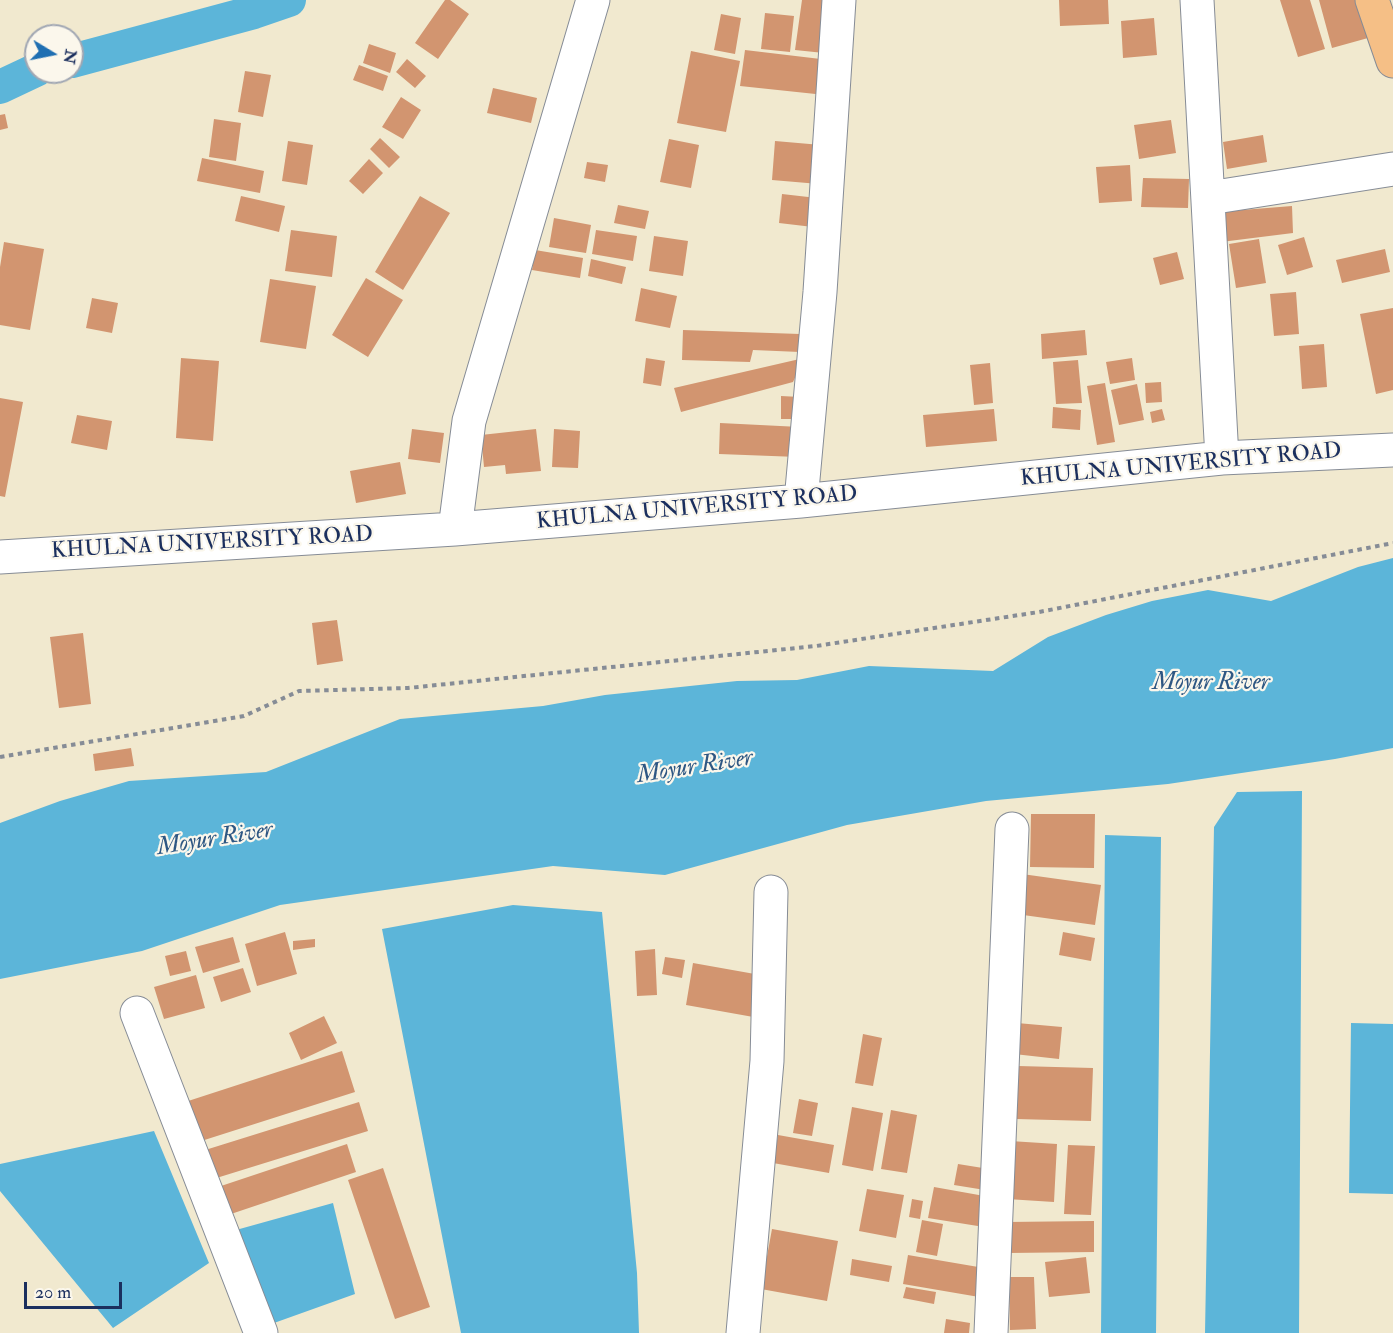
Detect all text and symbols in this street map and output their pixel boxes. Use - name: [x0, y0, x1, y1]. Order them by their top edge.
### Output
- north arrow: [24, 24, 84, 84]
- text: N: [59, 48, 81, 66]
- street label: KHULNA UNIVERSITY ROAD: [1019, 439, 1343, 493]
- street label: KHULNA UNIVERSITY ROAD: [535, 482, 859, 536]
- street label: KHULNA UNIVERSITY ROAD: [50, 522, 374, 566]
- water label: Moyur River: [1152, 670, 1270, 698]
- water label: Moyur River: [635, 745, 755, 791]
- water label: Moyur River: [155, 817, 275, 863]
- scale bar: [27, 1270, 124, 1308]
- text: 20 m: [35, 1281, 71, 1304]

